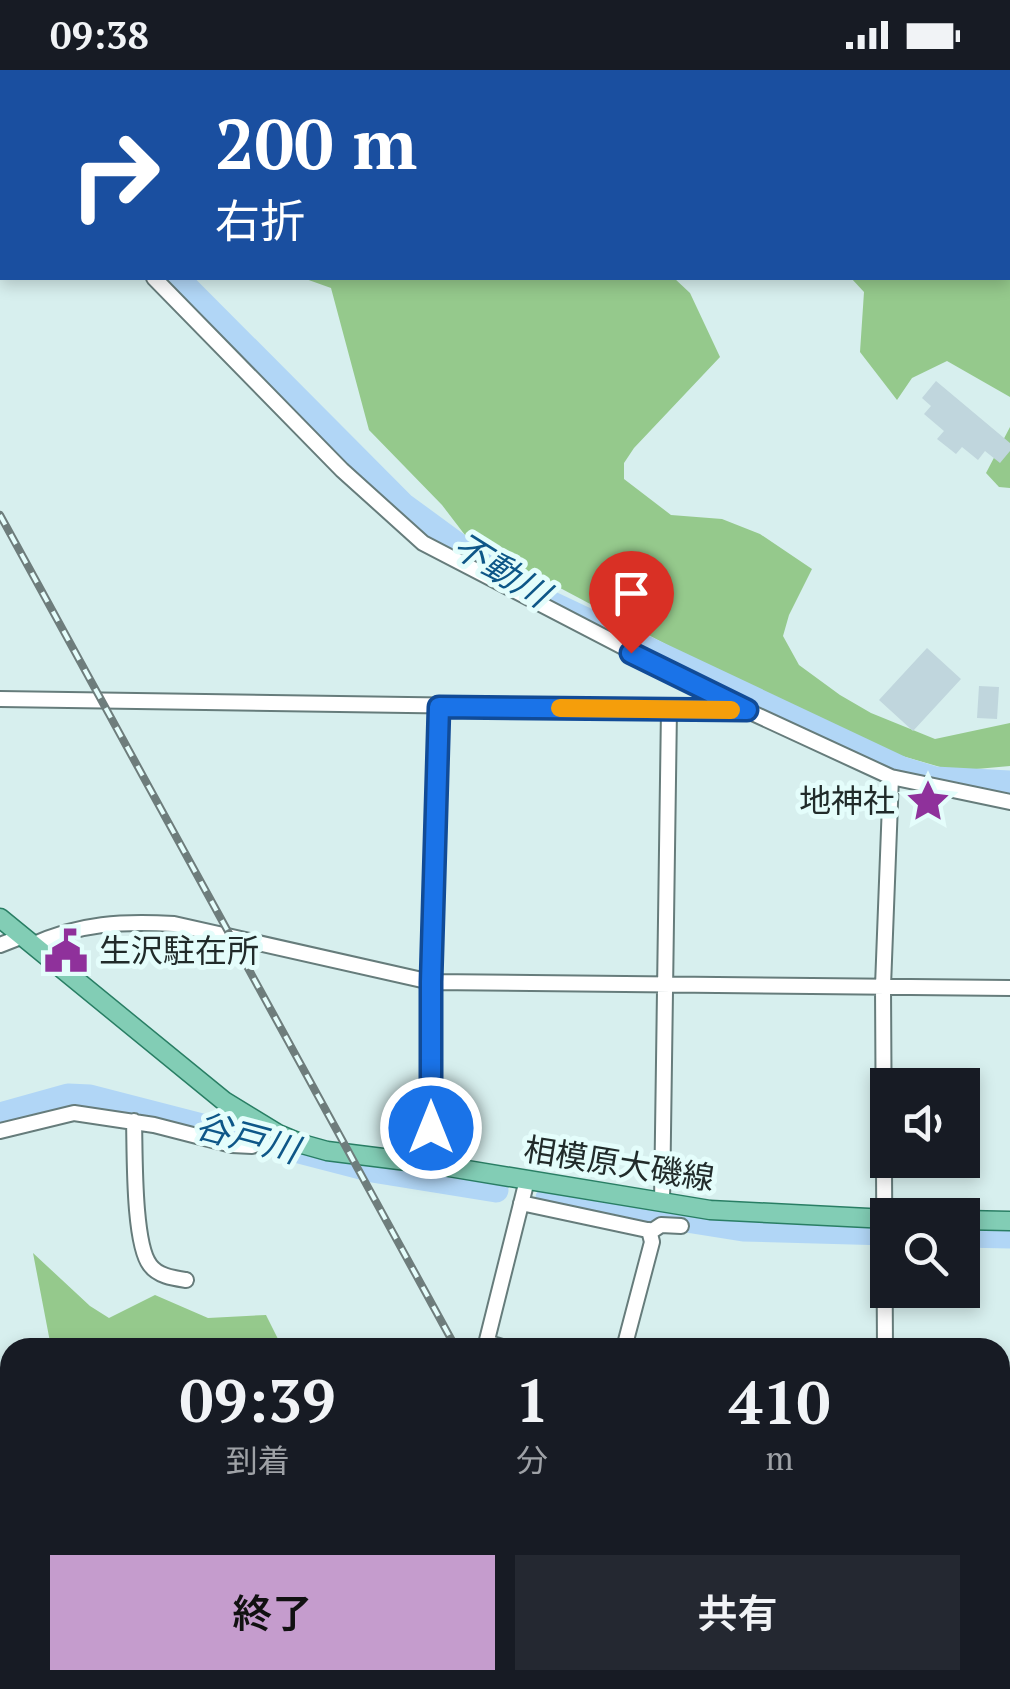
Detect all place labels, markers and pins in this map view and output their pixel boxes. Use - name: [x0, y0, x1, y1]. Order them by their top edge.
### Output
- pin: [589, 551, 674, 654]
- place icon: 地神社: [904, 777, 952, 825]
- place label: 地神社: [799, 779, 895, 821]
- public building icon: 生沢駐在所: [42, 927, 90, 975]
- place label: 生沢駐在所: [99, 929, 259, 971]

